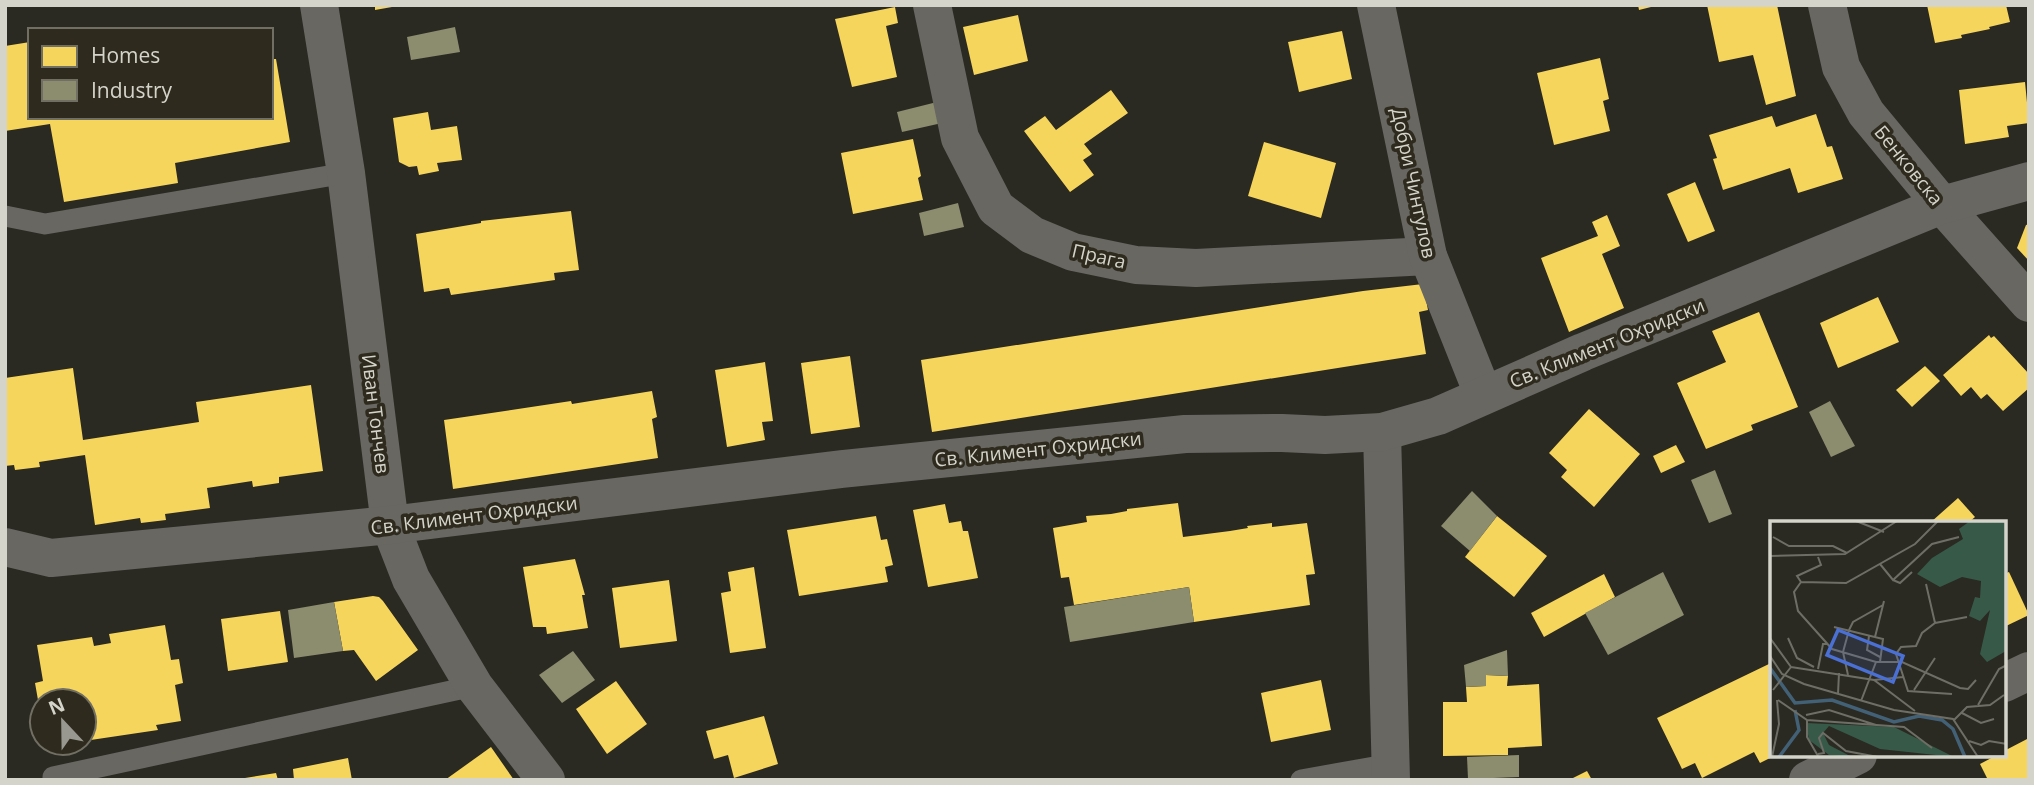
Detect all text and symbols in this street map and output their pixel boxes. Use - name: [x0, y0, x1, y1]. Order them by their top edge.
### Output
- legend: [28, 28, 273, 119]
- text: Homes: [91, 41, 160, 69]
- text: Industry: [91, 76, 173, 104]
- street label: Добри Чинтулов: [1385, 105, 1443, 261]
- street label: Бенковска: [1869, 120, 1949, 210]
- street label: Прага: [1069, 237, 1129, 275]
- street label: Св. Климент Охридски: [1506, 292, 1708, 394]
- street label: Иван Тончев: [356, 353, 396, 475]
- street label: Св. Климент Охридски: [933, 425, 1143, 473]
- street label: Св. Климент Охридски: [369, 489, 579, 541]
- inset map: [1770, 521, 2006, 757]
- north arrow: [28, 687, 98, 757]
- text: N: [45, 691, 69, 721]

